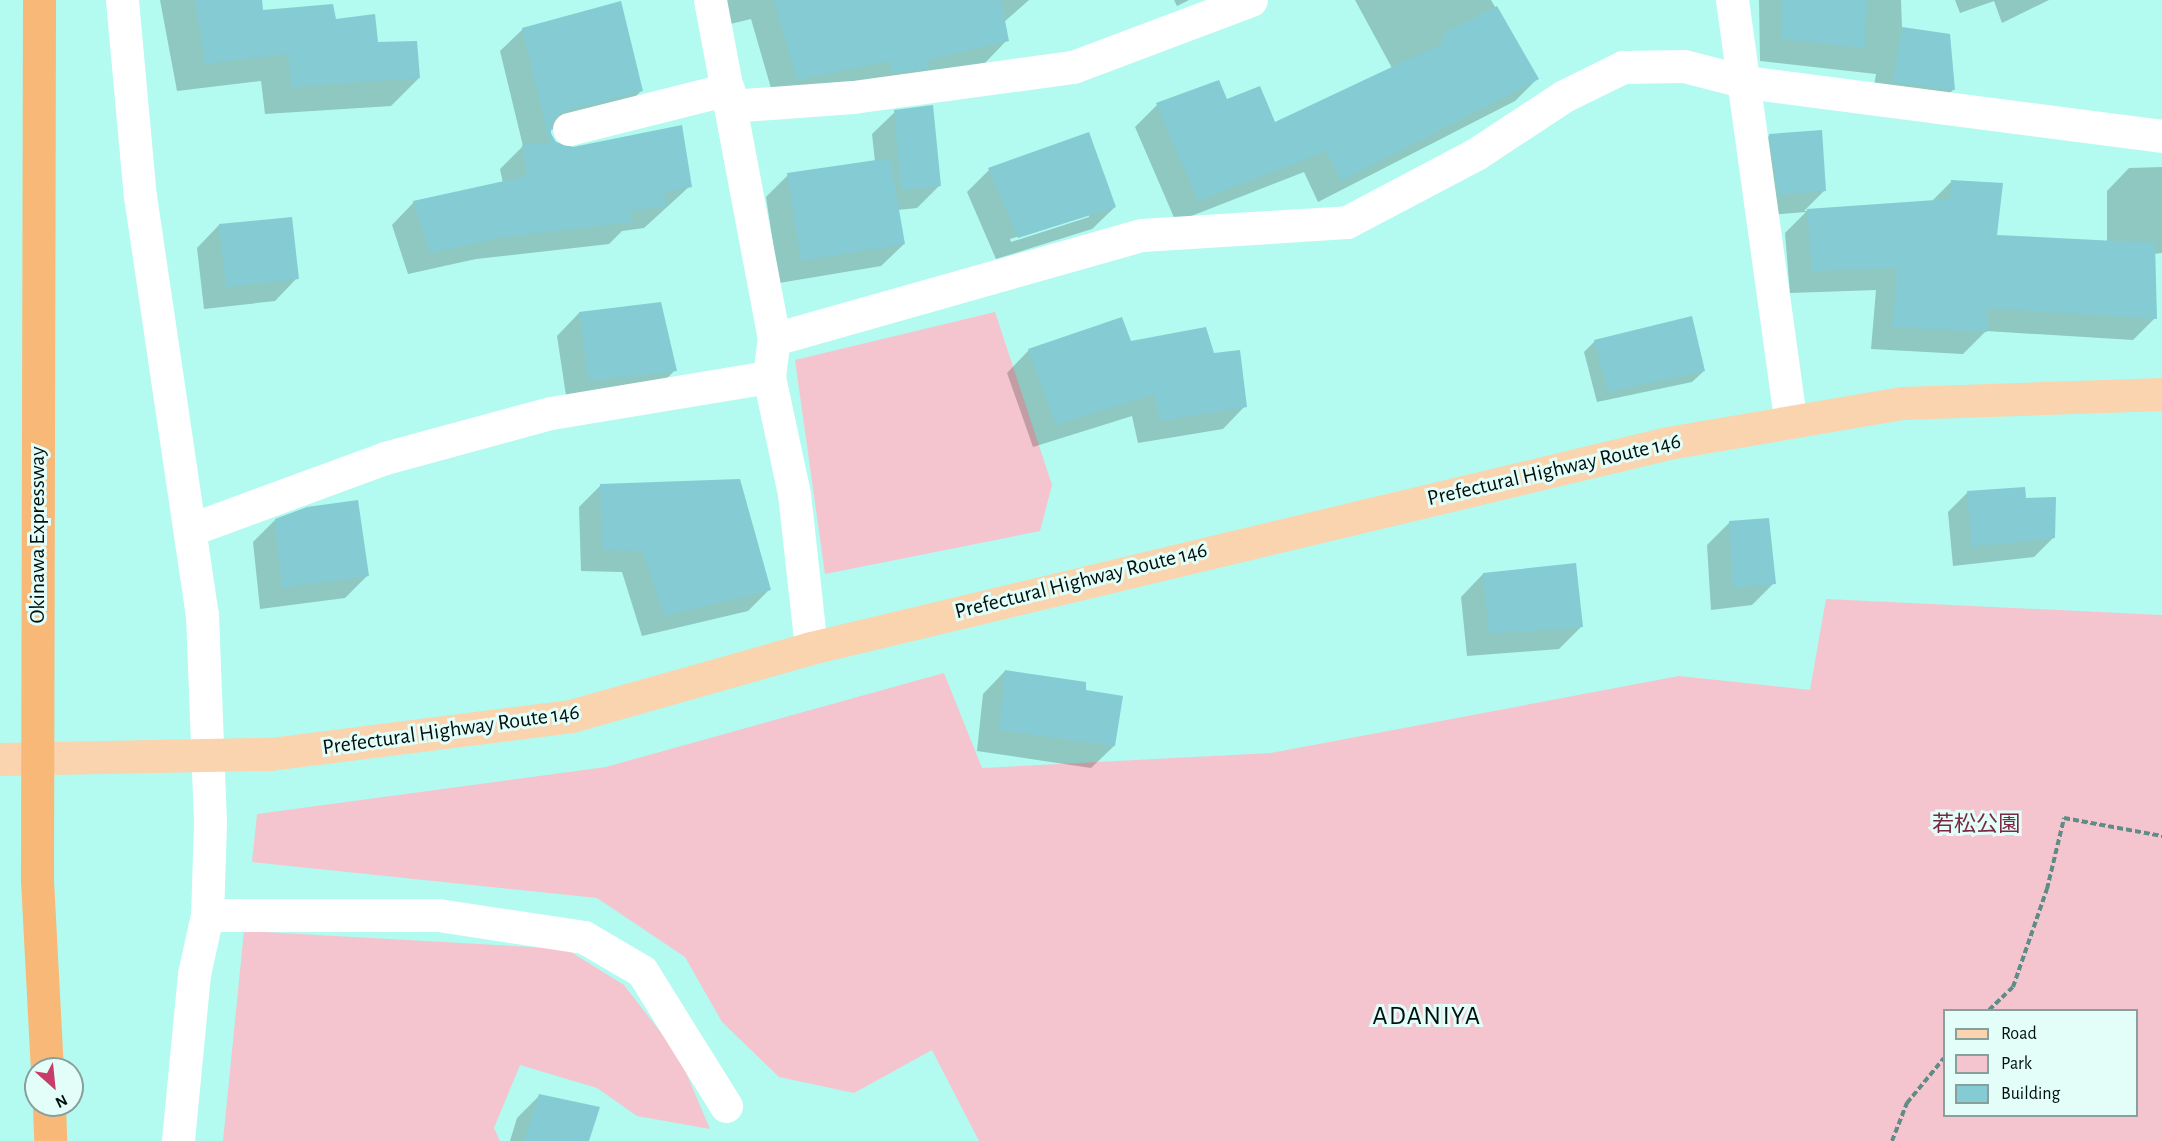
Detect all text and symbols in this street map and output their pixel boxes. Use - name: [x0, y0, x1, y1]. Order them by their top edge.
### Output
- street label: Prefectural Highway Route 146: [1425, 428, 1683, 512]
- street label: Okinawa Expressway: [25, 446, 51, 624]
- street label: Prefectural Highway Route 146: [952, 537, 1210, 625]
- street label: Prefectural Highway Route 146: [321, 699, 581, 761]
- park label: 若松公園: [1932, 812, 2020, 838]
- district label: ADANIYA: [1372, 1001, 1482, 1033]
- legend: [1943, 1009, 2138, 1117]
- text: Road: [2001, 1025, 2037, 1043]
- text: Park: [2001, 1055, 2032, 1073]
- north arrow: [24, 1057, 84, 1117]
- text: Building: [2001, 1085, 2060, 1103]
- text: N: [53, 1092, 70, 1111]

